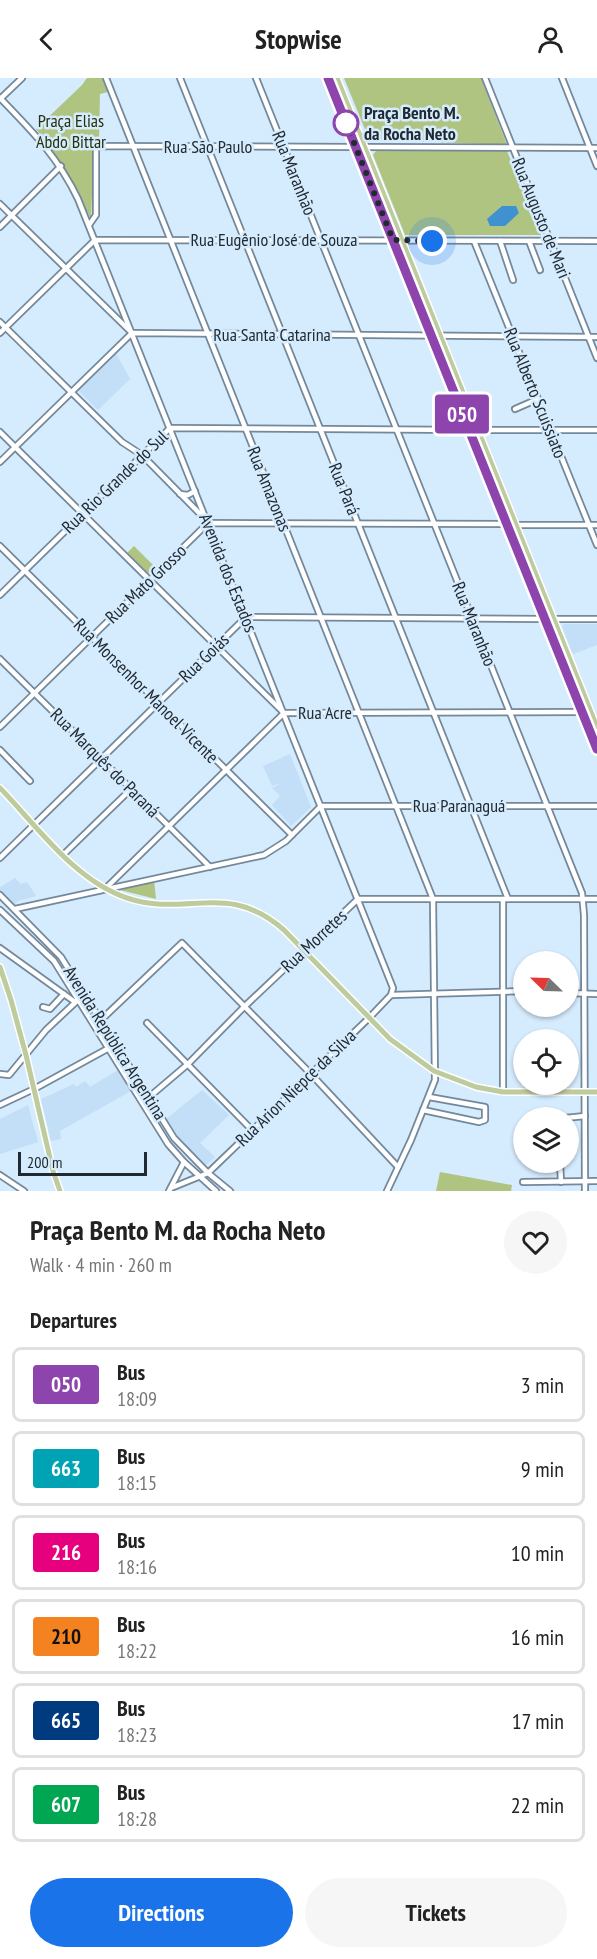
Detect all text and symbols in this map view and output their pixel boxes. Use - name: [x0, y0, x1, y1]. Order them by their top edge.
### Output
- text: Stopwise: [255, 22, 342, 56]
- icon: back: [30, 23, 63, 56]
- icon: person: [534, 23, 567, 56]
- place label: Praça Bento M. da Rocha Neto: [364, 101, 460, 145]
- park label: Praça Elias Abdo Bittar: [36, 109, 106, 153]
- marker: Praça Bento M. da Rocha Neto: [333, 110, 359, 136]
- street label: Rua Maranhão: [267, 127, 322, 219]
- street label: Rua São Paulo: [164, 135, 253, 158]
- street label: Rua Augusto de Mari: [507, 154, 576, 281]
- your location: [417, 226, 447, 256]
- street label: Rua Eugênio José de Souza: [190, 228, 358, 251]
- street label: Rua Santa Catarina: [213, 323, 331, 346]
- street label: Rua Alberto Scuissiato: [499, 324, 572, 461]
- line badge: 050: [428, 394, 496, 434]
- text: 050: [447, 401, 477, 428]
- street label: Rua Rio Grande do Sul: [57, 425, 173, 538]
- street label: Rua Amazonas: [242, 443, 297, 535]
- street label: Rua Pará: [324, 459, 365, 518]
- street label: Avenida dos Estados: [194, 510, 263, 636]
- street label: Rua Mato Grosso: [100, 539, 191, 628]
- street label: Rua Maranhão: [447, 578, 502, 670]
- street label: Rua Monsenhor Manoel Vicente: [69, 613, 224, 768]
- street label: Rua Goiás: [174, 628, 234, 687]
- street label: Rua Acre: [298, 701, 352, 724]
- street label: Rua Marquês do Paraná: [46, 703, 165, 822]
- street label: Rua Paranaguá: [413, 794, 505, 817]
- street label: Rua Morretes: [276, 904, 352, 977]
- north arrow: [513, 951, 579, 1017]
- map controls: [513, 951, 579, 1173]
- street label: Avenida República Argentina: [59, 961, 172, 1124]
- street label: Rua Arion Niepce da Silva: [231, 1024, 361, 1151]
- button: locate: [513, 1029, 579, 1095]
- button: layers: [513, 1107, 579, 1173]
- scale bar: [18, 1149, 147, 1176]
- text: 200 m: [27, 1152, 62, 1172]
- text: Praça Bento M. da Rocha Neto: [30, 1211, 325, 1248]
- button: heart: [504, 1211, 567, 1274]
- text: Walk · 4 min · 260 m: [30, 1252, 172, 1278]
- text: Departures: [30, 1306, 117, 1334]
- text: Bus: [117, 1358, 145, 1386]
- text: 050: [51, 1371, 81, 1398]
- text: 3 min: [521, 1371, 564, 1399]
- text: 18:09: [117, 1386, 157, 1412]
- text: Bus: [117, 1442, 145, 1470]
- text: 663: [51, 1455, 81, 1482]
- text: 9 min: [521, 1455, 564, 1483]
- text: 18:15: [117, 1470, 157, 1496]
- text: Bus: [117, 1526, 145, 1554]
- text: 216: [51, 1539, 81, 1566]
- text: 10 min: [511, 1539, 564, 1567]
- text: 18:16: [117, 1554, 157, 1580]
- text: Bus: [117, 1610, 145, 1638]
- text: 210: [51, 1623, 81, 1650]
- text: 16 min: [511, 1623, 564, 1651]
- text: 18:22: [117, 1638, 157, 1664]
- text: Bus: [117, 1694, 145, 1722]
- text: 665: [51, 1707, 81, 1734]
- text: 17 min: [512, 1707, 564, 1735]
- text: 18:23: [117, 1722, 157, 1748]
- text: Bus: [117, 1778, 145, 1806]
- text: 607: [51, 1791, 81, 1818]
- text: 22 min: [511, 1791, 564, 1819]
- text: 18:28: [117, 1806, 157, 1832]
- button: Directions: [30, 1878, 293, 1947]
- button: Tickets: [305, 1878, 567, 1947]

